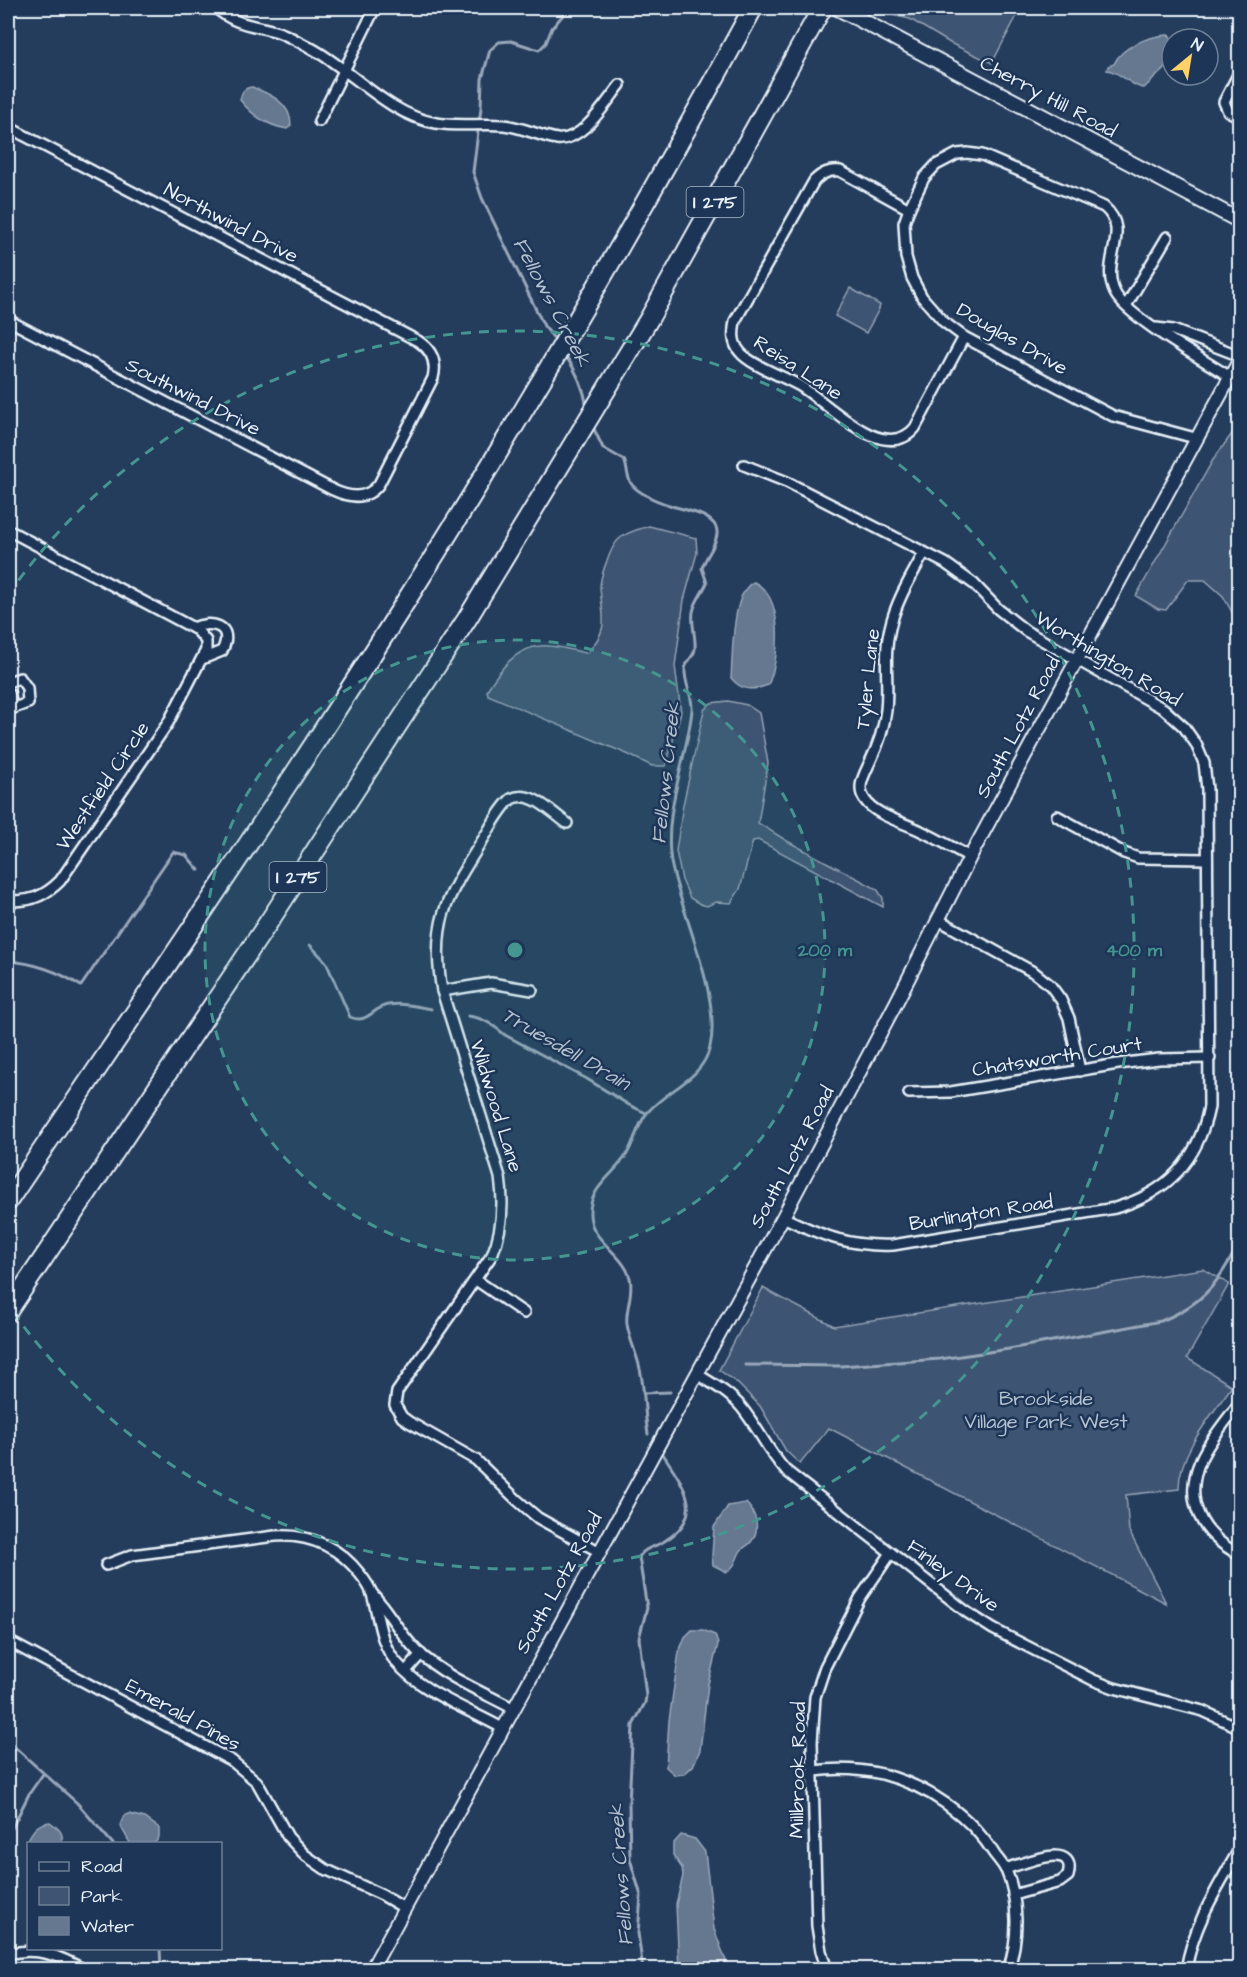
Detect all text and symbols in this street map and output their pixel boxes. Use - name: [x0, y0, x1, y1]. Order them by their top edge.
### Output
- north arrow: [1160, 27, 1220, 87]
- text: N: [1187, 33, 1207, 57]
- street label: Cherry Hill Road: [974, 49, 1121, 146]
- street label: Northwind Drive: [159, 176, 303, 270]
- road number: I 275: [686, 187, 744, 217]
- water label: Fellows Creek: [506, 232, 599, 373]
- street label: Douglas Drive: [951, 296, 1073, 383]
- street label: Reisa Lane: [748, 329, 848, 407]
- street label: Southwind Drive: [121, 351, 265, 443]
- street label: Worthington Road: [1029, 604, 1186, 715]
- street label: Tyler Lane: [849, 627, 888, 731]
- street label: South Lotz Road: [969, 651, 1067, 803]
- water label: Fellows Creek: [644, 700, 688, 845]
- street label: Westfield Circle: [50, 716, 157, 856]
- road number: I 275: [270, 862, 326, 892]
- text: 200 m: [797, 938, 853, 963]
- text: 400 m: [1106, 938, 1163, 963]
- centre of rings: [505, 940, 525, 960]
- water label: Truesdell Drain: [496, 1000, 637, 1098]
- street label: Chatsworth Court: [970, 1030, 1144, 1084]
- street label: Wildwood Lane: [463, 1036, 529, 1176]
- street label: South Lotz Road: [743, 1081, 841, 1233]
- street label: Burlington Road: [907, 1188, 1055, 1239]
- park label: Brookside Village Park West: [964, 1385, 1128, 1437]
- street label: South Lotz Road: [509, 1507, 609, 1659]
- street label: Finley Drive: [900, 1533, 1005, 1620]
- street label: Emerald Pines: [120, 1672, 246, 1758]
- street label: Millbrook Road: [783, 1701, 813, 1839]
- water label: Fellows Creek: [601, 1802, 640, 1947]
- legend: [27, 1842, 222, 1950]
- text: Road: [81, 1854, 122, 1879]
- text: Park: [81, 1884, 123, 1909]
- text: Water: [81, 1914, 134, 1939]

